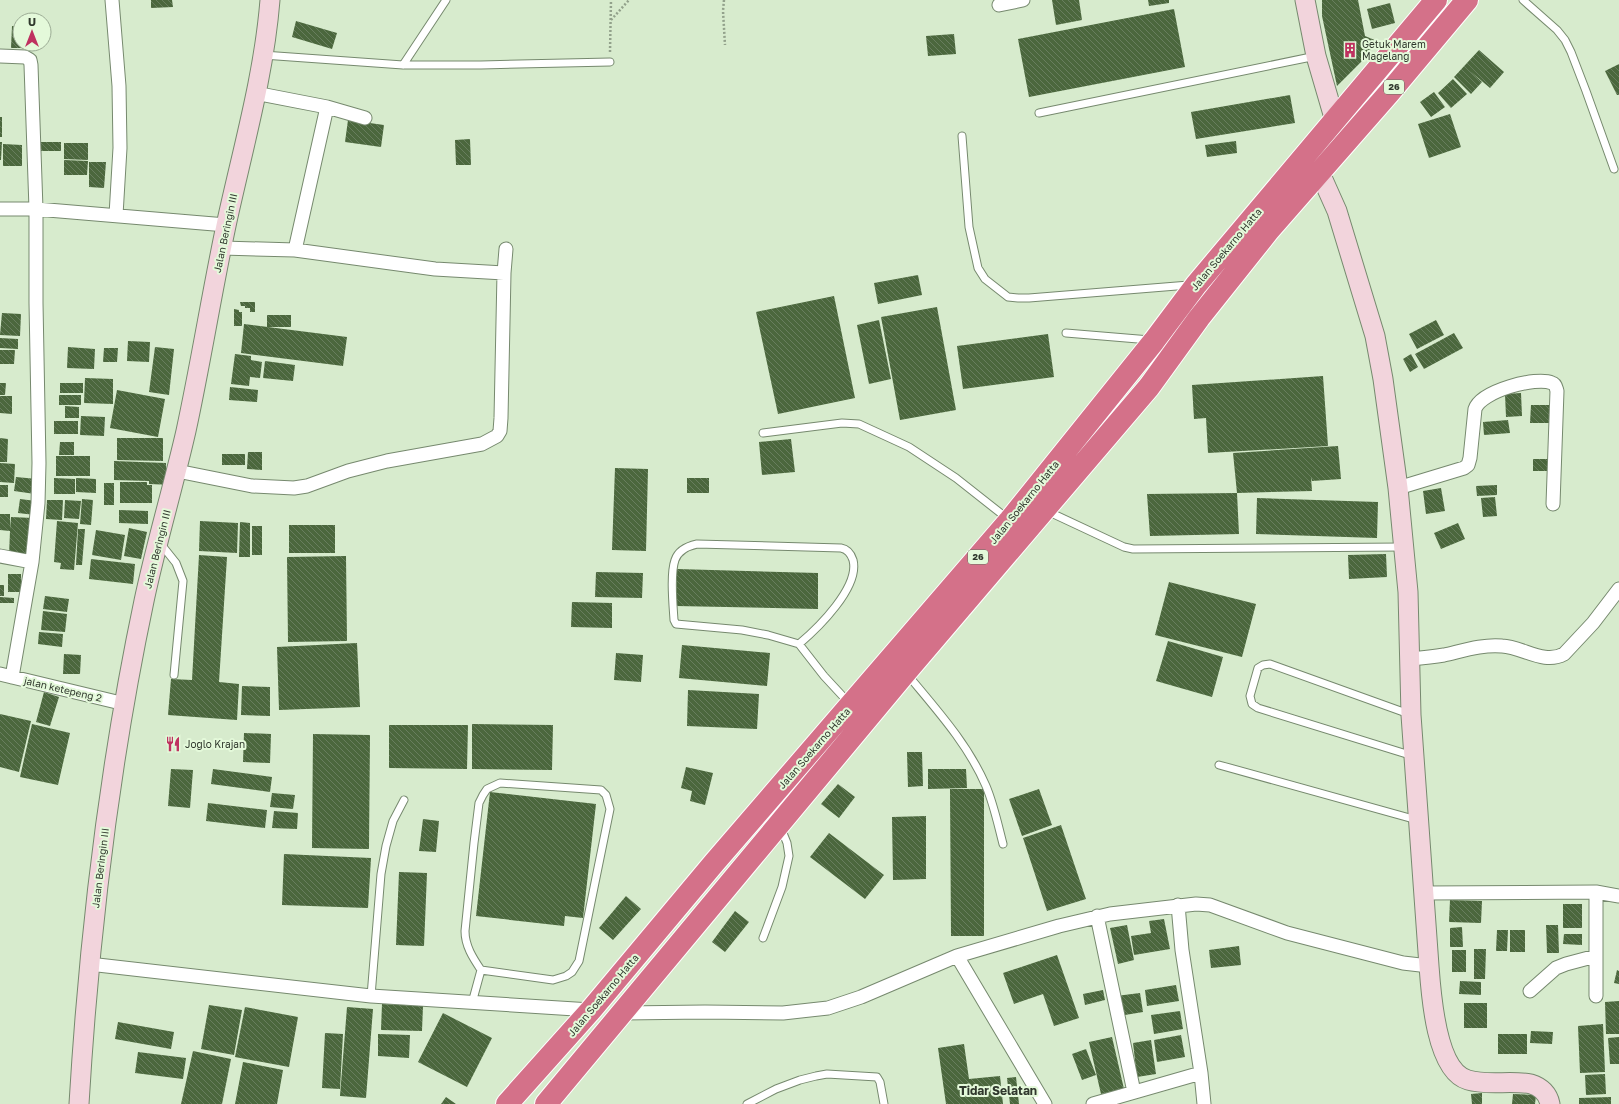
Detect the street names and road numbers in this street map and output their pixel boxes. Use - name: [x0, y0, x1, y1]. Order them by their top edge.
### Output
- road number: 26: [1384, 80, 1404, 94]
- street label: Jalan Beringin III: [211, 192, 239, 274]
- street label: Jalan Soekarno Hatta: [1188, 206, 1264, 292]
- street label: Jalan Soekarno Hatta: [987, 458, 1061, 546]
- street label: Jalan Beringin III: [141, 508, 173, 590]
- road number: 26: [968, 550, 988, 564]
- street label: jalan ketepeng 2: [22, 674, 103, 704]
- street label: Jalan Soekarno Hatta: [776, 705, 852, 791]
- street label: Jalan Beringin III: [89, 827, 111, 909]
- street label: Jalan Soekarno Hatta: [565, 952, 641, 1038]

